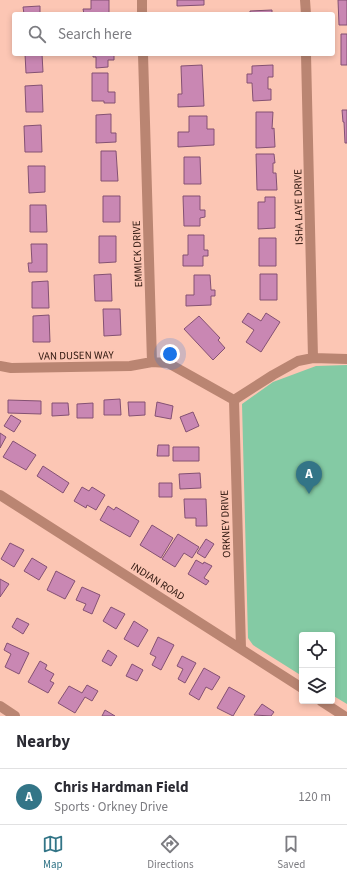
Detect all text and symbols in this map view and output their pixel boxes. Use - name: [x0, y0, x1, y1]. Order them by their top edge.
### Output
- search box: [12, 12, 335, 56]
- icon: search: [26, 23, 48, 45]
- text: Search here: [58, 24, 132, 45]
- street label: ISHA LAYE DRIVE: [290, 169, 307, 245]
- street label: EMMICK DRIVE: [129, 220, 146, 288]
- your location: [160, 344, 180, 364]
- street label: VAN DUSEN WAY: [38, 347, 115, 364]
- pin: A: [296, 461, 322, 494]
- street label: ORKNEY DRIVE: [217, 490, 234, 558]
- street label: INDIAN ROAD: [128, 559, 188, 604]
- map controls: [299, 632, 335, 704]
- button: locate: [299, 632, 335, 668]
- button: layers: [299, 668, 335, 704]
- text: Nearby: [16, 730, 70, 754]
- text: Chris Hardman Field: [54, 777, 188, 798]
- text: A: [25, 788, 33, 806]
- text: 120 m: [298, 788, 331, 806]
- text: Sports · Orkney Drive: [54, 798, 168, 816]
- tab: Map: [42, 833, 64, 872]
- tab: Directions: [147, 833, 194, 872]
- tab: Saved: [277, 833, 305, 872]

